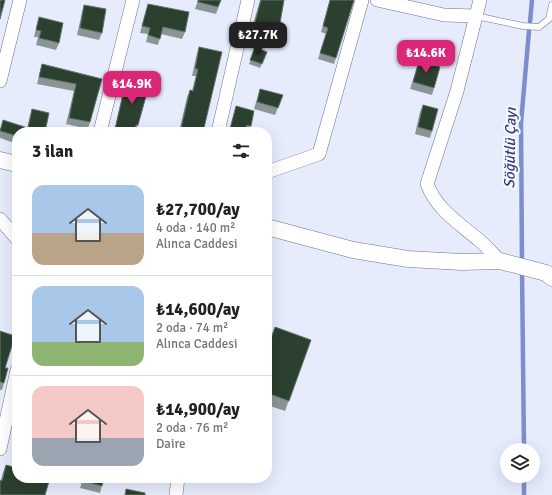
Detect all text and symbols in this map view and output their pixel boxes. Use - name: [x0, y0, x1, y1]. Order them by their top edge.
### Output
- pin: ₺27.7K: [225, 22, 291, 56]
- text: ₺27.7K: [238, 27, 278, 43]
- pin: ₺14.6K: [393, 40, 459, 74]
- text: ₺14.6K: [406, 45, 446, 61]
- pin: ₺14.9K: [99, 71, 165, 105]
- text: ₺14.9K: [112, 76, 152, 92]
- water label: Söğütlü Çayı: [500, 107, 520, 189]
- icon: filters: [230, 140, 252, 162]
- text: 3 ilan: [32, 141, 73, 162]
- text: ₺27,700/ay: [156, 199, 240, 220]
- icon: home: [64, 201, 112, 249]
- text: 4 oda · 140 m²: [156, 220, 236, 236]
- text: Alınca Caddesi: [156, 236, 238, 252]
- text: ₺14,600/ay: [156, 299, 240, 320]
- icon: home: [64, 302, 112, 350]
- text: 2 oda · 74 m²: [156, 320, 229, 336]
- text: Alınca Caddesi: [156, 336, 238, 352]
- text: ₺14,900/ay: [156, 399, 240, 420]
- icon: home: [64, 402, 112, 450]
- text: 2 oda · 76 m²: [156, 420, 229, 436]
- text: Daire: [156, 436, 186, 452]
- map controls: [500, 443, 540, 483]
- button: layers: [500, 443, 540, 483]

